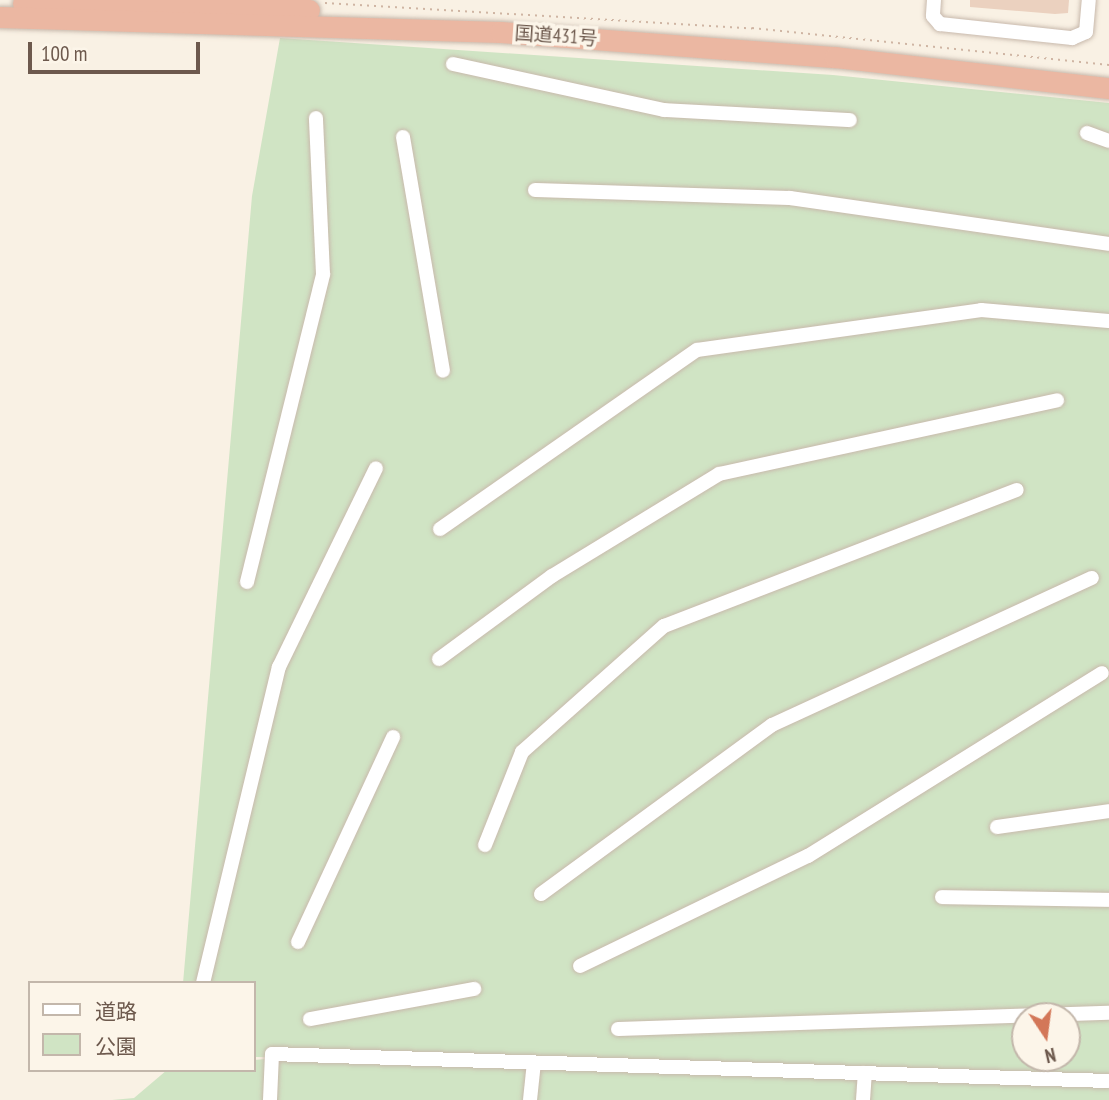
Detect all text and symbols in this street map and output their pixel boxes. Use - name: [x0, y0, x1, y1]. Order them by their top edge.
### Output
- street label: 国道431号: [514, 22, 598, 50]
- scale bar: [32, 28, 203, 72]
- text: 100 m: [41, 40, 87, 67]
- legend: [28, 981, 256, 1072]
- text: 道路: [95, 998, 137, 1025]
- north arrow: [1011, 1002, 1081, 1072]
- text: 公園: [95, 1033, 137, 1060]
- text: N: [1043, 1043, 1058, 1068]

